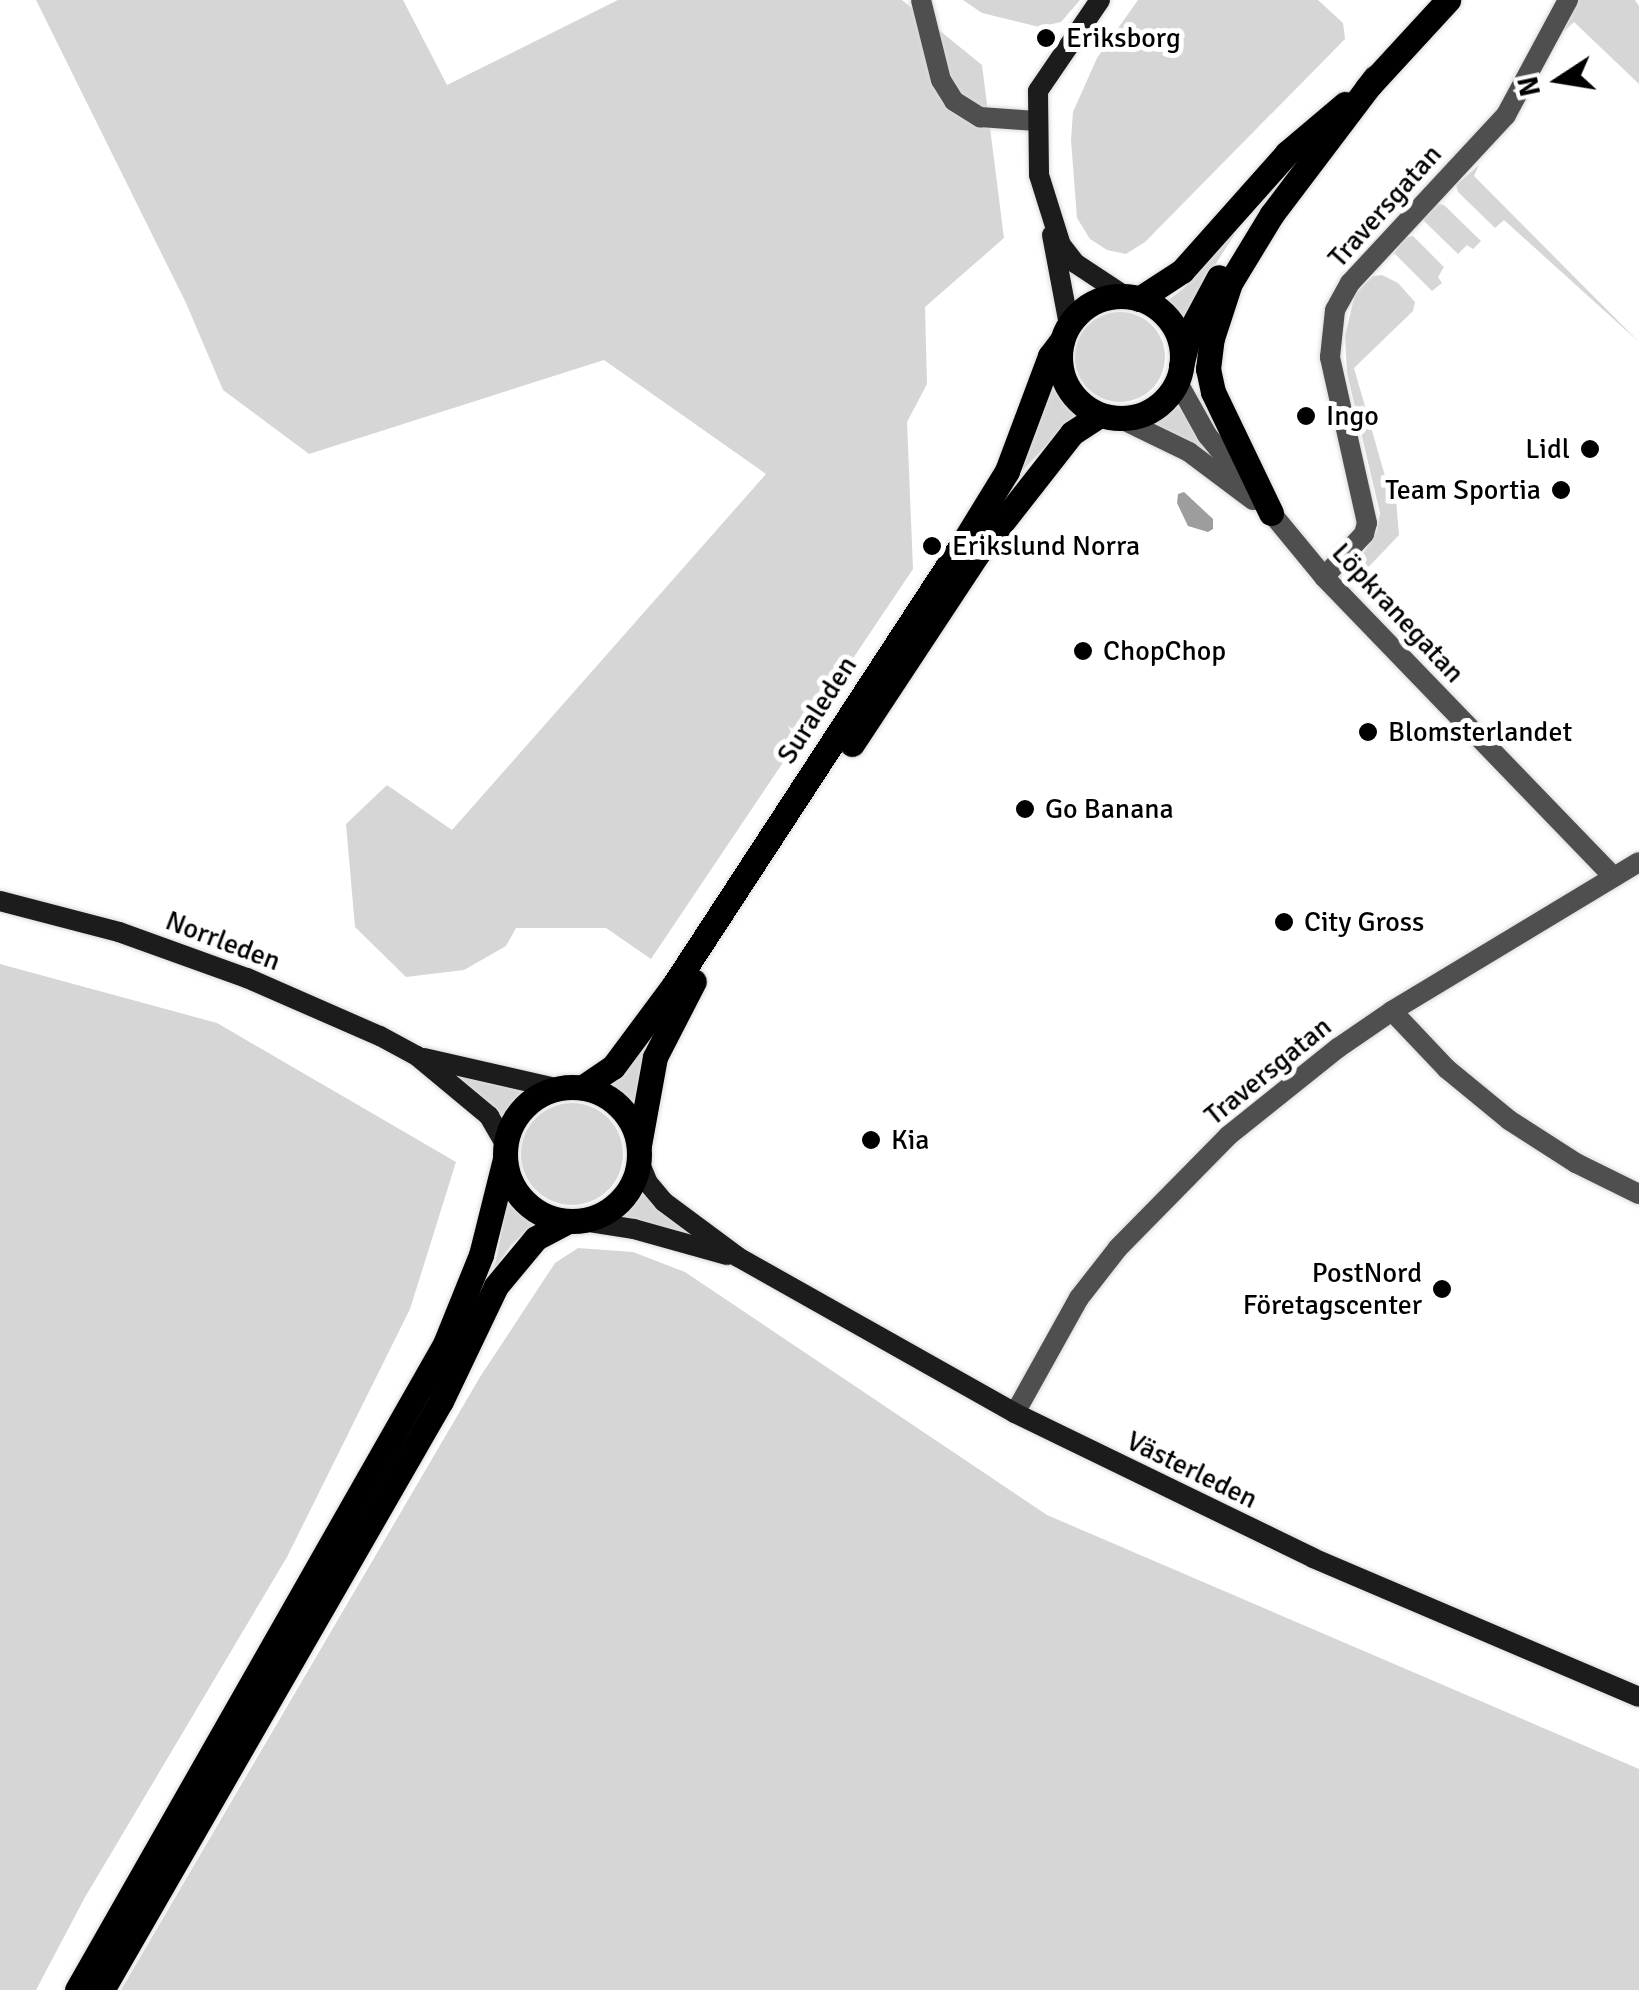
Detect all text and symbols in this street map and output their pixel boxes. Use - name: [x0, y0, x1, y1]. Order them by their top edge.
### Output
- place label: Eriksborg: [1066, 21, 1181, 55]
- marker: Eriksborg: [1035, 27, 1057, 49]
- north arrow: [1509, 30, 1609, 130]
- text: N: [1511, 73, 1548, 99]
- street label: Traversgatan: [1321, 138, 1449, 274]
- place label: Ingo: [1326, 399, 1379, 433]
- marker: Ingo: [1295, 405, 1317, 427]
- place label: Lidl: [1525, 432, 1570, 466]
- marker: Lidl: [1579, 438, 1601, 460]
- place label: Team Sportia: [1385, 473, 1541, 507]
- marker: Team Sportia: [1550, 479, 1572, 501]
- place label: Erikslund Norra: [952, 529, 1140, 563]
- marker: Erikslund Norra: [921, 535, 943, 557]
- street label: Löpkranegatan: [1325, 536, 1471, 690]
- place label: ChopChop: [1103, 634, 1226, 668]
- marker: ChopChop: [1072, 640, 1094, 662]
- street label: Suraleden: [770, 650, 864, 770]
- place label: Blomsterlandet: [1388, 715, 1572, 749]
- marker: Blomsterlandet: [1357, 721, 1379, 743]
- place label: Go Banana: [1045, 792, 1174, 826]
- marker: Go Banana: [1014, 798, 1036, 820]
- street label: Norrleden: [161, 904, 285, 978]
- place label: City Gross: [1304, 905, 1424, 939]
- marker: City Gross: [1273, 911, 1295, 933]
- street label: Traversgatan: [1198, 1010, 1338, 1132]
- place label: Kia: [891, 1123, 929, 1157]
- marker: Kia: [860, 1129, 882, 1151]
- place label: PostNord Företagscenter: [1243, 1256, 1422, 1322]
- marker: PostNord Företagscenter: [1431, 1278, 1453, 1300]
- street label: Västerleden: [1121, 1424, 1263, 1516]

